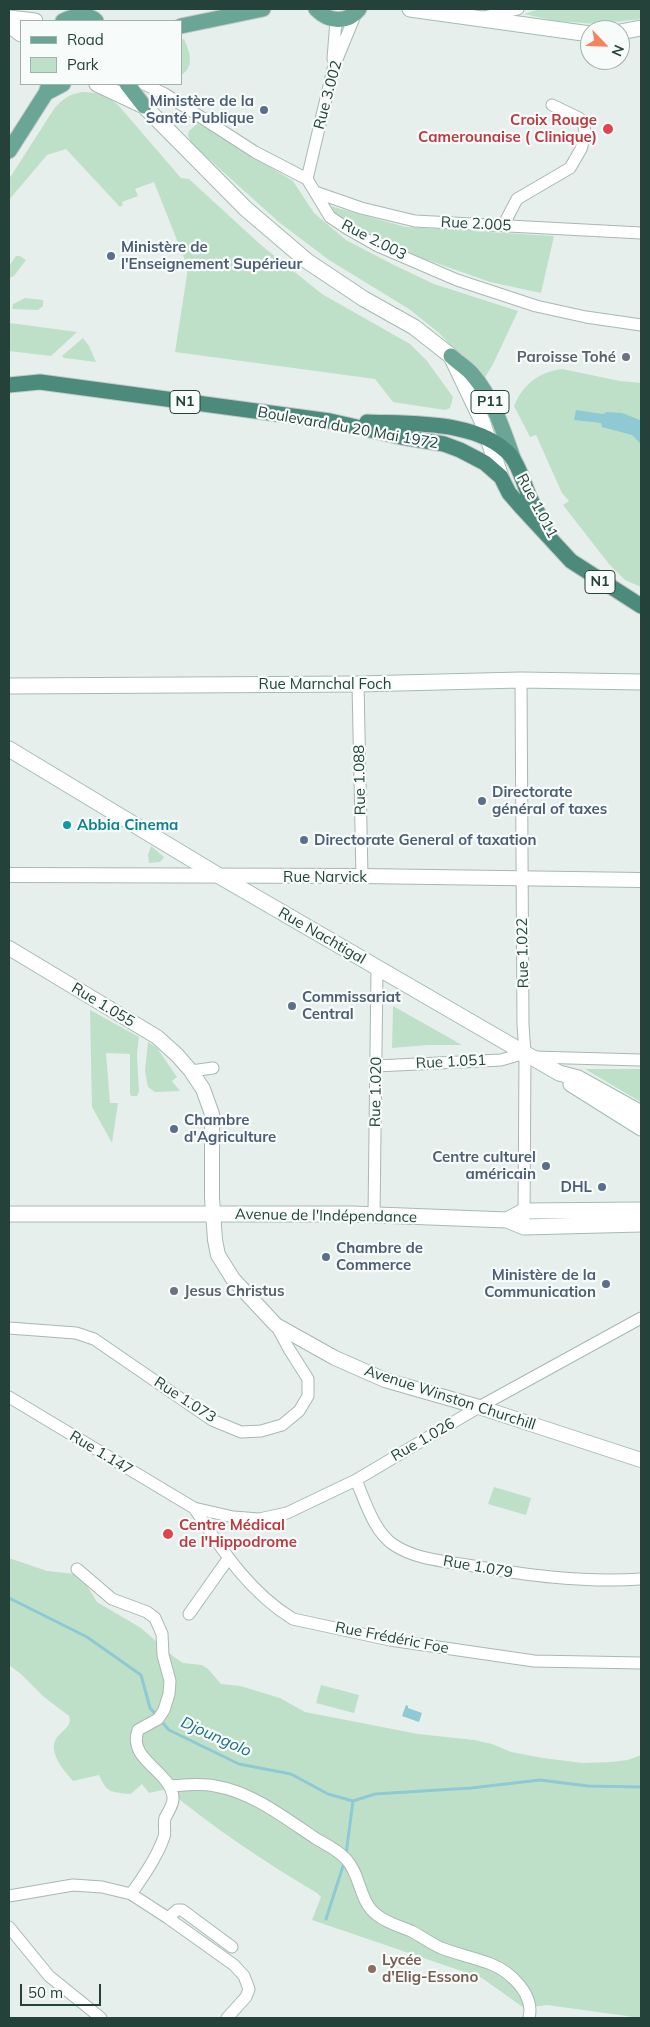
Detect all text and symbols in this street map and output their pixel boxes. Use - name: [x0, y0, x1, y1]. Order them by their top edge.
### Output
- legend: [20, 20, 182, 85]
- north arrow: [580, 20, 630, 70]
- text: Road: [67, 30, 104, 49]
- text: N: [607, 42, 628, 59]
- text: Park: [67, 55, 99, 74]
- street label: Rue 3.002: [310, 59, 346, 131]
- place label: Ministère de la Santé Publique: [146, 92, 254, 127]
- marker: Ministère de la Santé Publique: [258, 104, 270, 116]
- place label: Croix Rouge Camerounaise ( Clinique): [418, 111, 597, 146]
- marker: Croix Rouge Camerounaise ( Clinique): [601, 122, 615, 136]
- street label: Rue 2.005: [440, 213, 512, 235]
- street label: Rue 2.003: [338, 216, 410, 264]
- place label: Ministère de l'Enseignement Supérieur: [121, 238, 302, 273]
- marker: Ministère de l'Enseignement Supérieur: [105, 250, 117, 262]
- place label: Paroisse Tohé: [517, 348, 616, 366]
- marker: Paroisse Tohé: [620, 351, 632, 363]
- road number: N1: [170, 391, 200, 414]
- road number: P11: [471, 391, 509, 414]
- street label: Boulevard du 20 Mai 1972: [256, 403, 440, 453]
- street label: Rue 1.011: [512, 471, 562, 541]
- road number: N1: [585, 570, 615, 594]
- street label: Rue Marnchal Foch: [259, 675, 391, 693]
- street label: Rue 1.088: [350, 745, 370, 815]
- place label: Directorate général of taxes: [492, 783, 607, 818]
- marker: Directorate général of taxes: [476, 795, 488, 807]
- place label: Abbia Cinema: [77, 816, 178, 834]
- marker: Abbia Cinema: [61, 819, 73, 831]
- place label: Directorate General of taxation: [314, 831, 537, 849]
- marker: Directorate General of taxation: [298, 834, 310, 846]
- street label: Rue Narvick: [283, 868, 367, 886]
- street label: Rue Nachtigal: [275, 904, 369, 968]
- street label: Rue 1.022: [513, 918, 533, 988]
- street label: Rue 1.055: [68, 979, 138, 1031]
- place label: Commissariat Central: [302, 988, 401, 1023]
- marker: Commissariat Central: [286, 1000, 298, 1012]
- street label: Rue 1.051: [415, 1051, 487, 1073]
- street label: Rue 1.020: [366, 1057, 386, 1127]
- place label: Chambre d'Agriculture: [184, 1111, 276, 1146]
- marker: Chambre d'Agriculture: [168, 1123, 180, 1135]
- place label: Centre culturel américain: [432, 1148, 536, 1183]
- marker: Centre culturel américain: [540, 1160, 552, 1172]
- place label: DHL: [561, 1178, 592, 1196]
- marker: DHL: [596, 1181, 608, 1193]
- street label: Avenue de l'Indépendance: [235, 1205, 417, 1227]
- place label: Chambre de Commerce: [336, 1239, 423, 1274]
- marker: Chambre de Commerce: [320, 1251, 332, 1263]
- place label: Ministère de la Communication: [484, 1266, 596, 1301]
- marker: Ministère de la Communication: [600, 1278, 612, 1290]
- place label: Jesus Christus: [184, 1282, 284, 1300]
- marker: Jesus Christus: [168, 1285, 180, 1297]
- street label: Avenue Winston Churchill: [362, 1362, 538, 1434]
- street label: Rue 1.073: [151, 1373, 219, 1427]
- street label: Rue 1.026: [388, 1415, 458, 1465]
- street label: Rue 1.147: [66, 1427, 136, 1479]
- place label: Centre Médical de l'Hippodrome: [179, 1516, 297, 1551]
- marker: Centre Médical de l'Hippodrome: [161, 1527, 175, 1541]
- street label: Rue 1.079: [442, 1552, 514, 1582]
- street label: Rue Frédéric Foe: [334, 1618, 450, 1658]
- water label: Djoungolo: [178, 1713, 254, 1761]
- place label: Lycée d'Elig-Essono: [382, 1951, 478, 1986]
- marker: Lycée d'Elig-Essono: [366, 1963, 378, 1975]
- scale bar: [22, 1974, 104, 2006]
- text: 50 m: [28, 1983, 63, 2002]

